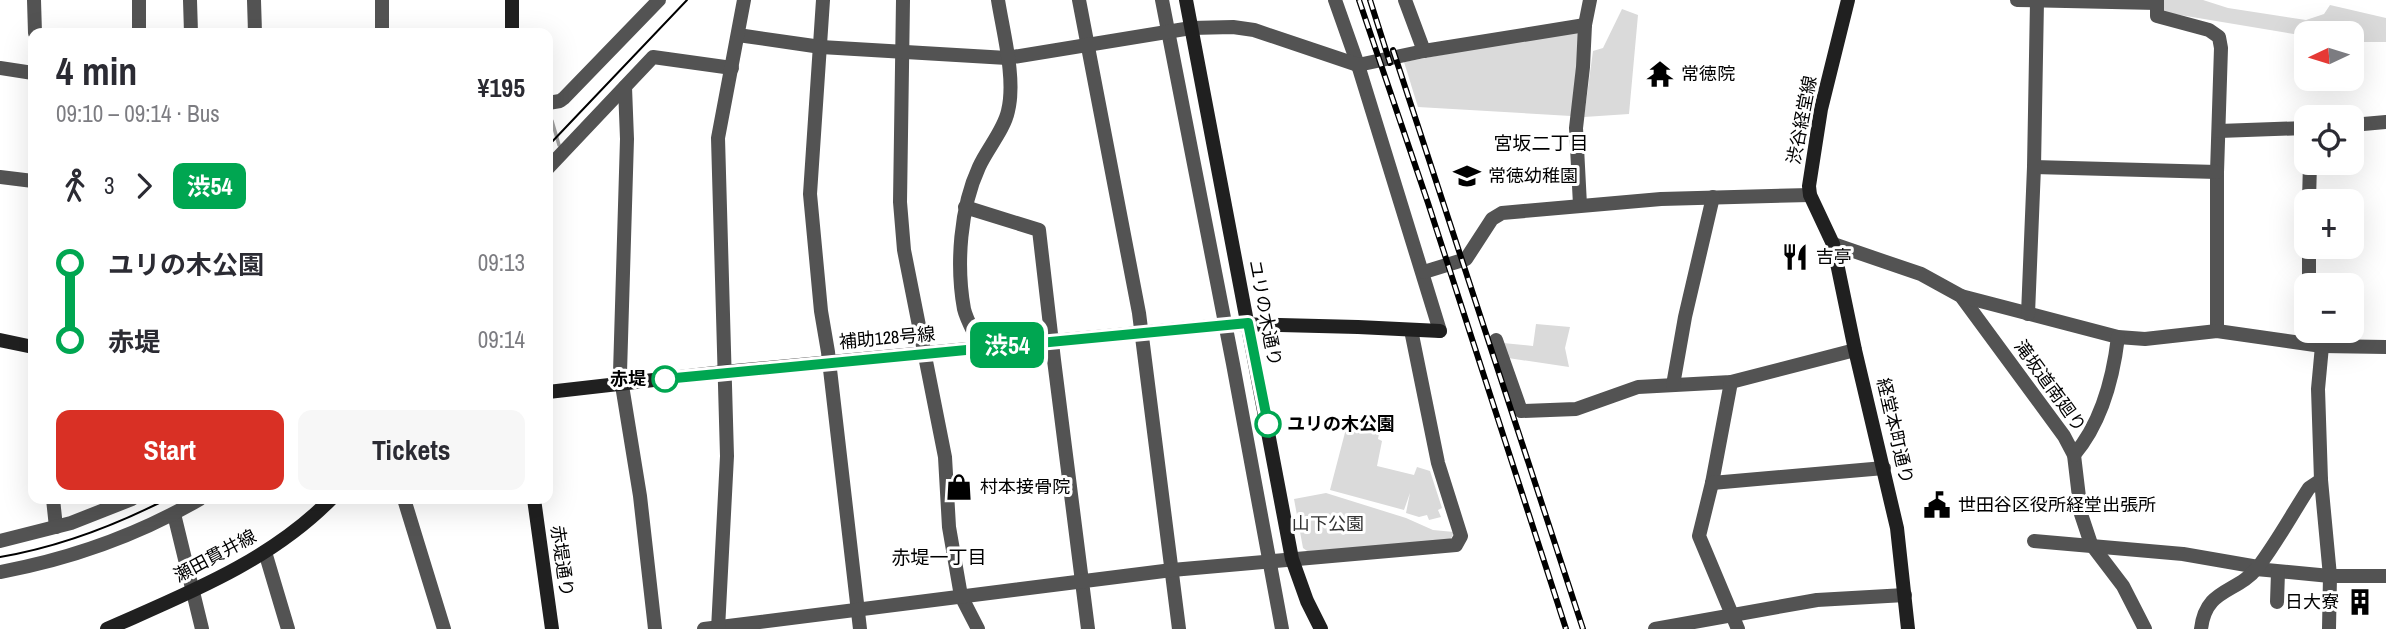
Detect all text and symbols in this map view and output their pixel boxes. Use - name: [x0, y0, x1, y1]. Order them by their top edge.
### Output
- north arrow: [2294, 21, 2364, 91]
- map controls: [2294, 21, 2364, 343]
- text: 4 min: [56, 46, 137, 97]
- temple icon: 常徳院: [1645, 59, 1675, 89]
- place label: 常徳院: [1681, 61, 1735, 86]
- text: ¥195: [478, 70, 525, 105]
- street label: 渋谷経堂線: [1781, 73, 1822, 166]
- text: 09:10 – 09:14 · Bus: [56, 98, 220, 129]
- button: locate: [2294, 105, 2364, 175]
- district label: 宮坂二丁目: [1493, 130, 1589, 156]
- school or university icon: 常徳幼稚園: [1452, 161, 1482, 191]
- place label: 常徳幼稚園: [1488, 163, 1578, 188]
- icon: walk: [56, 167, 94, 205]
- icon: forward: [125, 167, 163, 205]
- text: 3: [104, 170, 115, 201]
- text: 渋54: [187, 170, 232, 202]
- button: +: [2294, 189, 2364, 259]
- restaurant icon: 吉亭: [1780, 242, 1810, 272]
- place label: 吉亭: [1816, 244, 1852, 269]
- text: ユリの木公園: [108, 247, 264, 282]
- text: 09:13: [478, 247, 525, 278]
- street label: ユリの木通り: [1243, 258, 1288, 368]
- button: −: [2294, 273, 2364, 343]
- street label: 補助128号線: [838, 321, 936, 354]
- line badge: 渋54: [967, 322, 1047, 368]
- text: 赤堤: [108, 324, 160, 359]
- text: 09:14: [478, 324, 525, 355]
- text: 渋54: [984, 329, 1030, 361]
- street label: 滝坂道南廻り: [2009, 335, 2092, 437]
- place label: 赤堤: [610, 366, 646, 391]
- marker: 赤堤: [652, 366, 678, 392]
- street label: 経堂本町通り: [1871, 375, 1920, 486]
- button: Start: [56, 410, 284, 490]
- button: Tickets: [298, 410, 525, 490]
- marker: ユリの木公園: [1255, 411, 1281, 437]
- place label: ユリの木公園: [1287, 411, 1395, 436]
- shop icon: 村本接骨院: [944, 472, 974, 502]
- place label: 村本接骨院: [980, 474, 1070, 499]
- public building icon: 世田谷区役所経堂出張所: [1922, 490, 1952, 520]
- place label: 世田谷区役所経堂出張所: [1958, 492, 2156, 517]
- park label: 山下公園: [1292, 511, 1364, 536]
- street label: 瀬田貫井線: [169, 523, 260, 588]
- street label: 赤堤通り: [545, 524, 580, 598]
- district label: 赤堤一丁目: [891, 544, 987, 570]
- building icon: 日大寮: [2345, 587, 2375, 617]
- place label: 日大寮: [2285, 589, 2339, 614]

